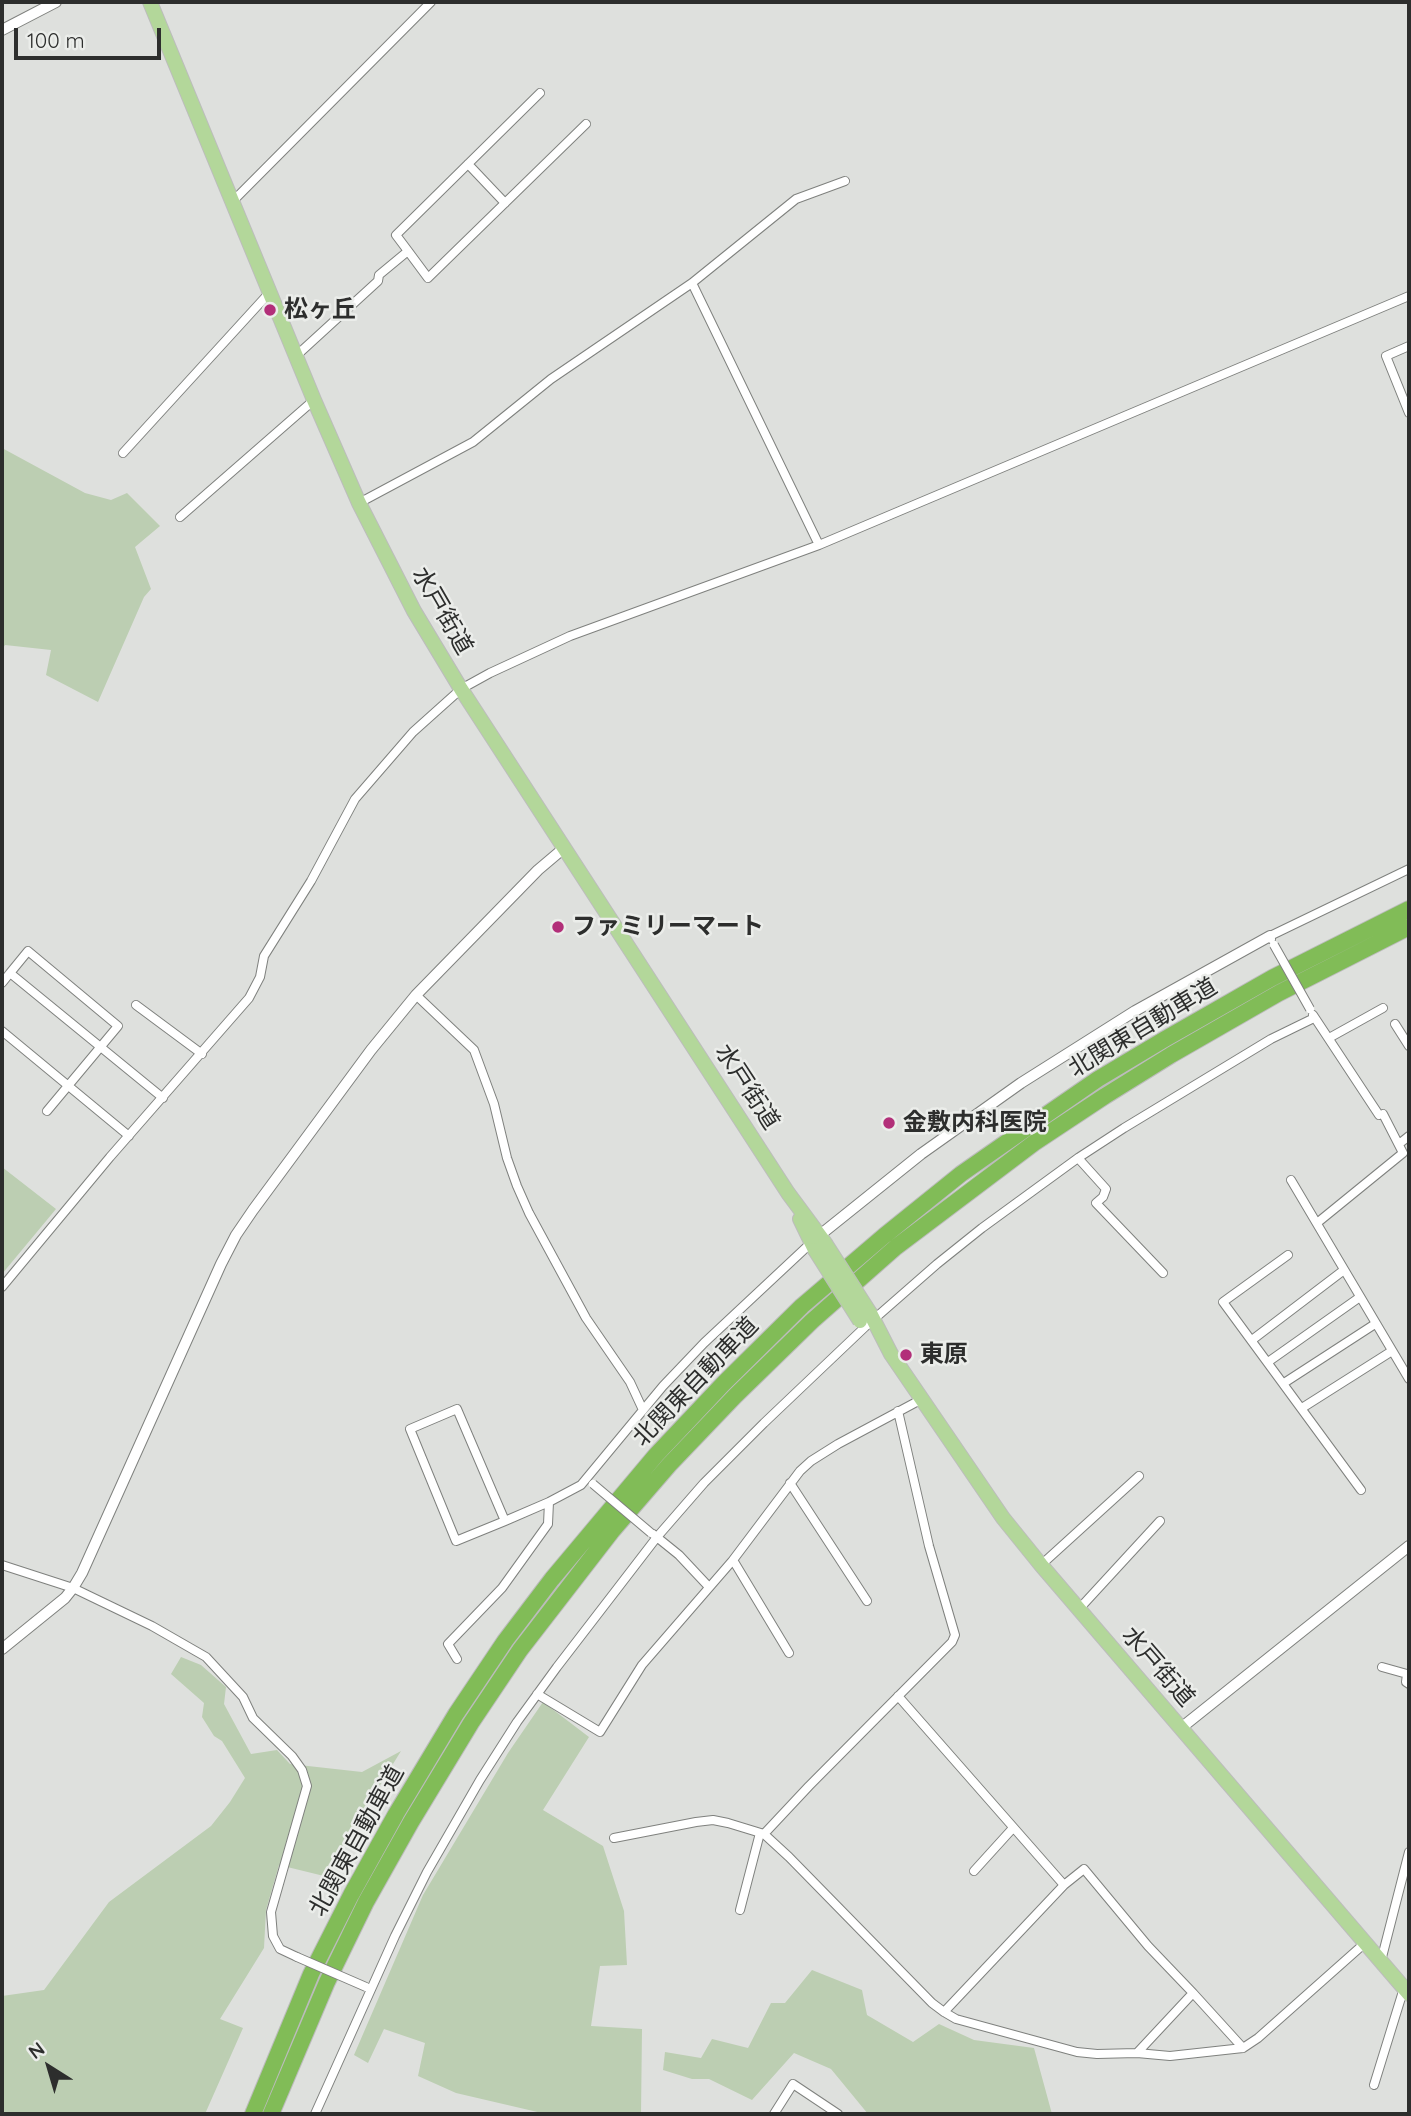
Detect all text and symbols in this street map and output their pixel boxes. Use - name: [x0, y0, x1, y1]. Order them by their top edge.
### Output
- scale bar: [18, 14, 164, 58]
- text: 100 m: [27, 27, 85, 53]
- place label: 松ヶ丘: [284, 296, 356, 324]
- marker: 松ヶ丘: [262, 302, 278, 318]
- street label: 水戸街道: [406, 562, 478, 660]
- place label: ファミリーマート: [572, 913, 764, 941]
- marker: ファミリーマート: [550, 919, 566, 935]
- street label: 北関東自動車道: [1064, 972, 1222, 1084]
- street label: 水戸街道: [709, 1039, 785, 1135]
- place label: 金敷内科医院: [903, 1109, 1047, 1137]
- marker: 金敷内科医院: [881, 1115, 897, 1131]
- street label: 北関東自動車道: [627, 1312, 765, 1452]
- place label: 東原: [920, 1341, 968, 1369]
- marker: 東原: [898, 1347, 914, 1363]
- street label: 水戸街道: [1116, 1621, 1200, 1713]
- street label: 北関東自動車道: [304, 1761, 410, 1921]
- north arrow: [14, 2032, 84, 2102]
- text: N: [24, 2036, 49, 2064]

